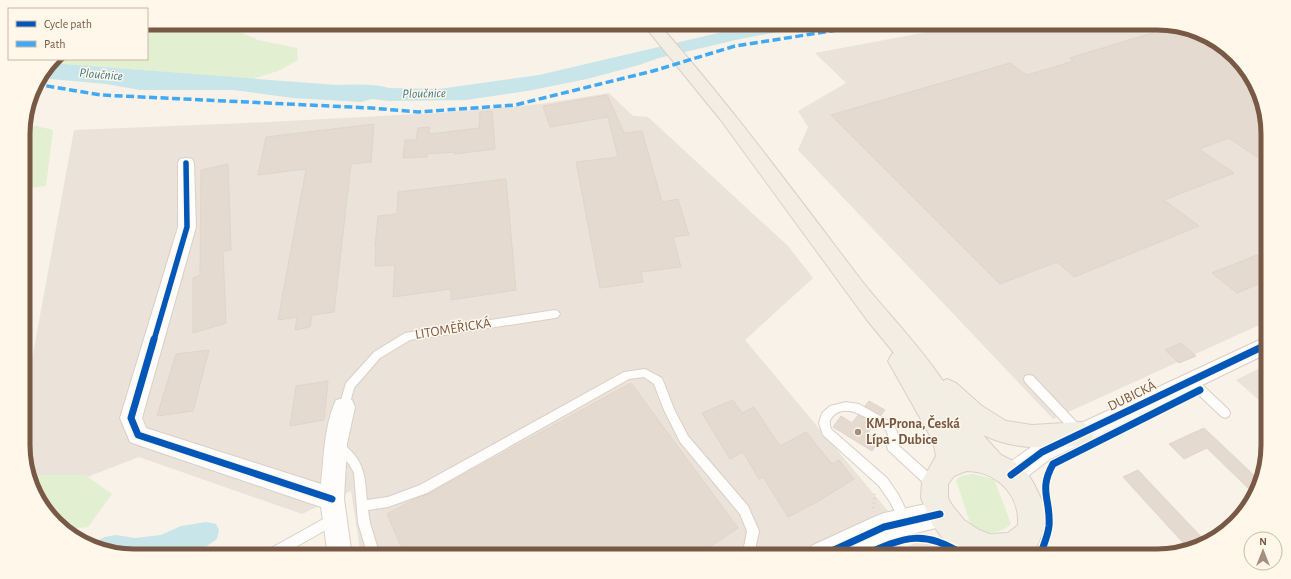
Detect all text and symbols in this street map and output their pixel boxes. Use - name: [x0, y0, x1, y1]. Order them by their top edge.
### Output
- legend: [8, 8, 148, 60]
- text: Cycle path: [44, 18, 92, 31]
- text: Path: [44, 38, 66, 50]
- water label: Ploučnice: [79, 67, 123, 83]
- water label: Ploučnice: [402, 87, 446, 101]
- street label: LITOMĚŘICKÁ: [414, 313, 492, 342]
- street label: DUBICKÁ: [1104, 376, 1158, 414]
- place label: KM-Prona, Česká Lípa - Dubice: [866, 415, 960, 447]
- marker: KM-Prona, Česká Lípa - Dubice: [853, 427, 863, 437]
- north arrow: [1243, 531, 1283, 571]
- text: N: [1259, 536, 1267, 547]

